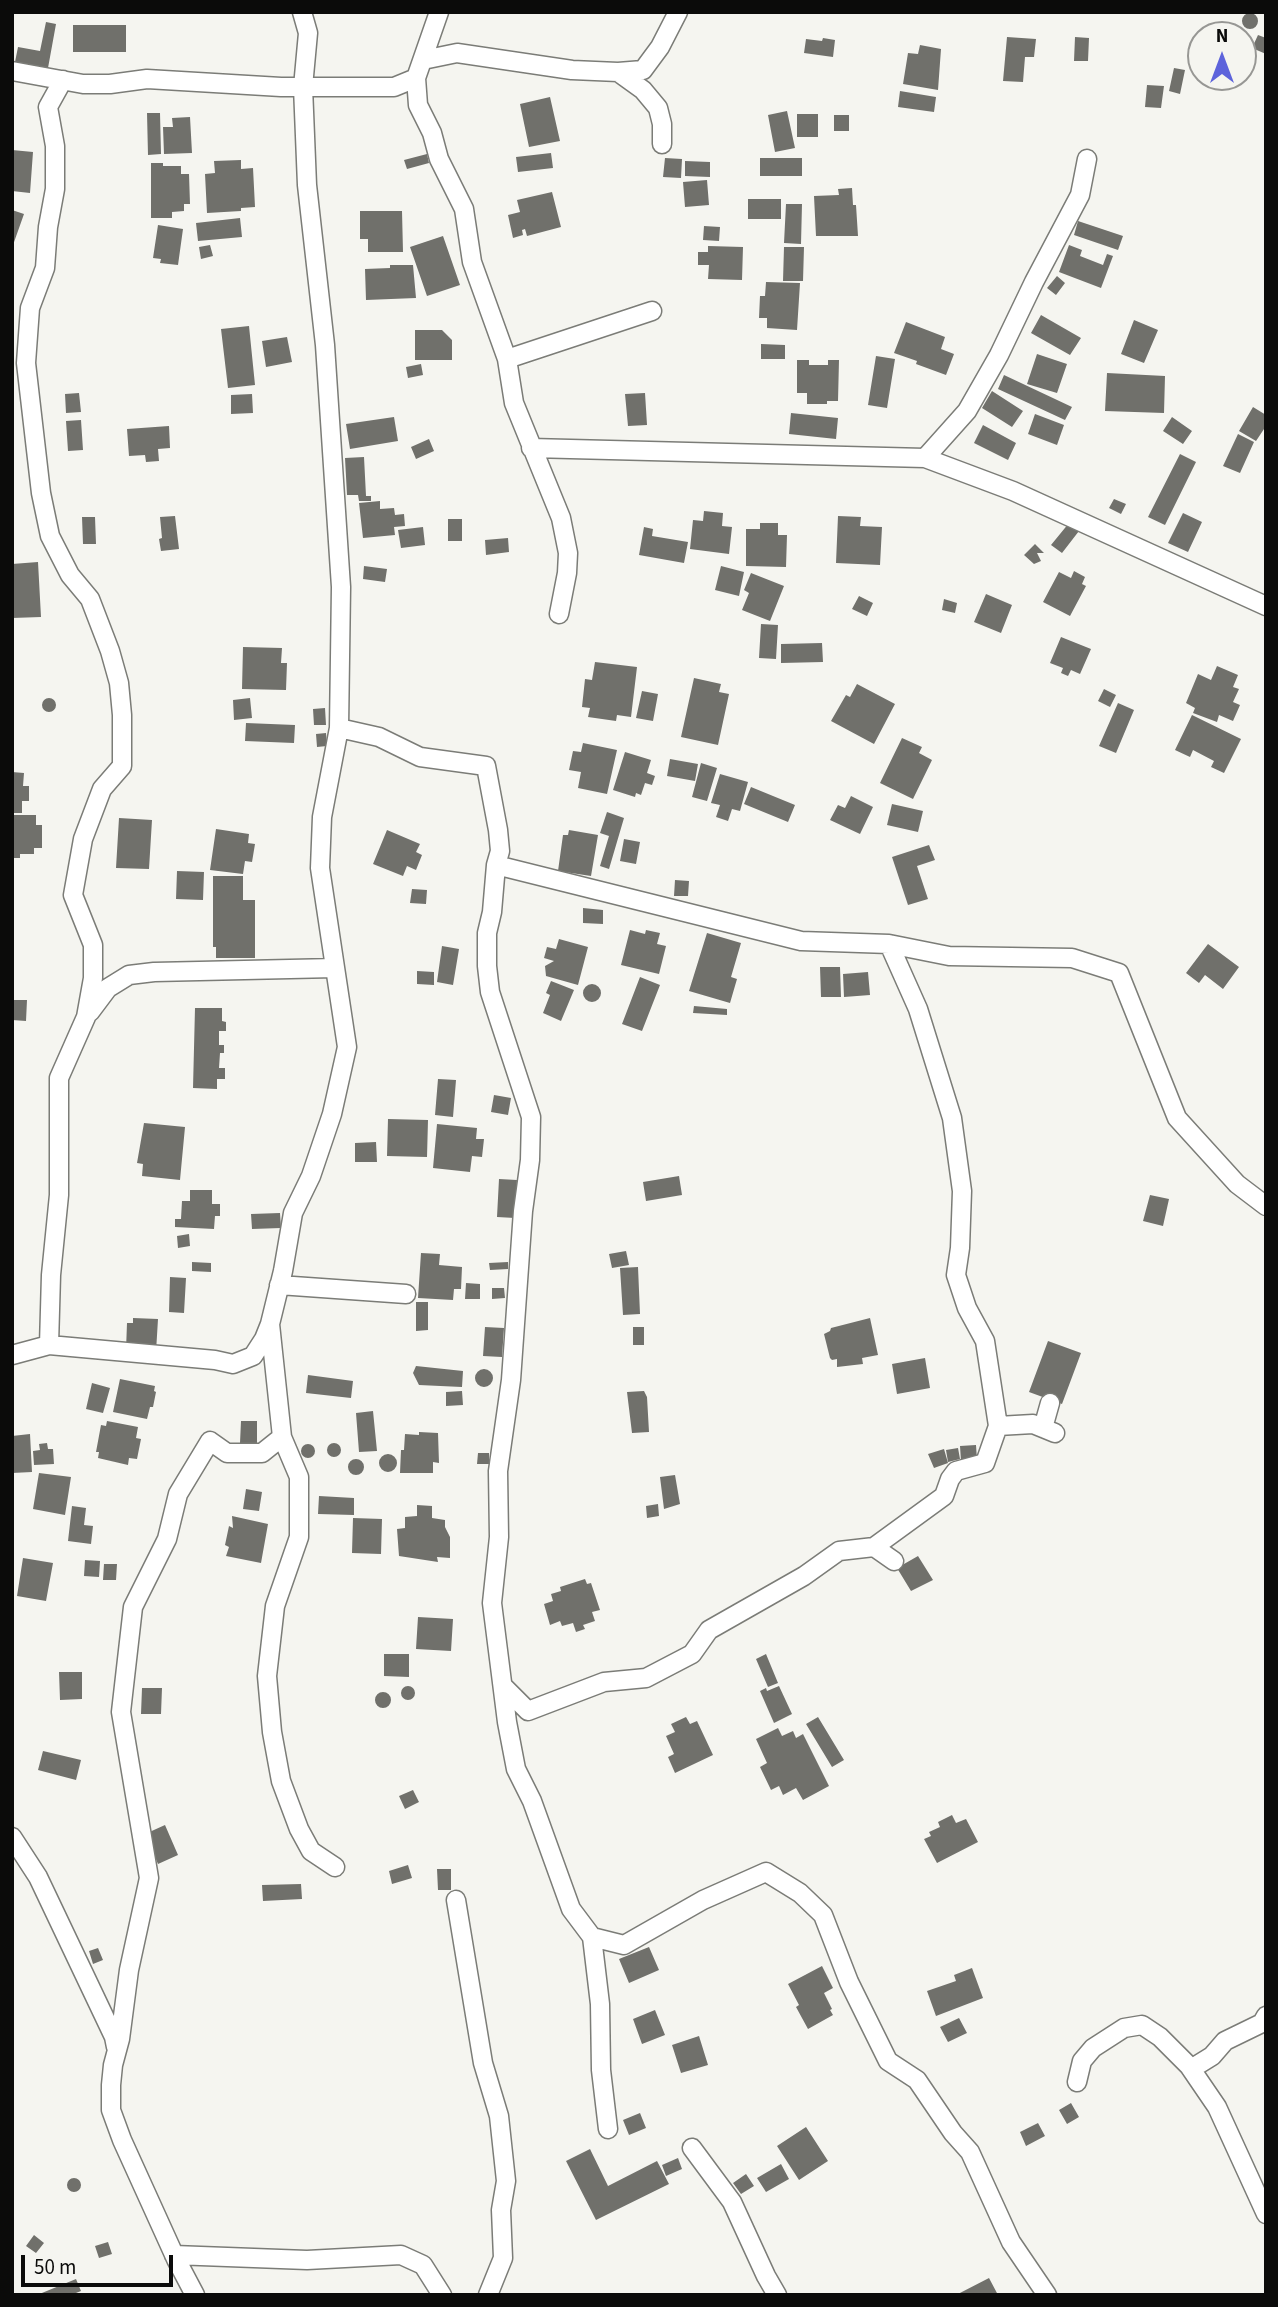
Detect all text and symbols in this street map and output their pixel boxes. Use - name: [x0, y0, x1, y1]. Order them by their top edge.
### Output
- north arrow: [1187, 21, 1257, 91]
- text: N: [1216, 23, 1228, 50]
- scale bar: [24, 2240, 177, 2284]
- text: 50 m: [34, 2252, 76, 2282]

